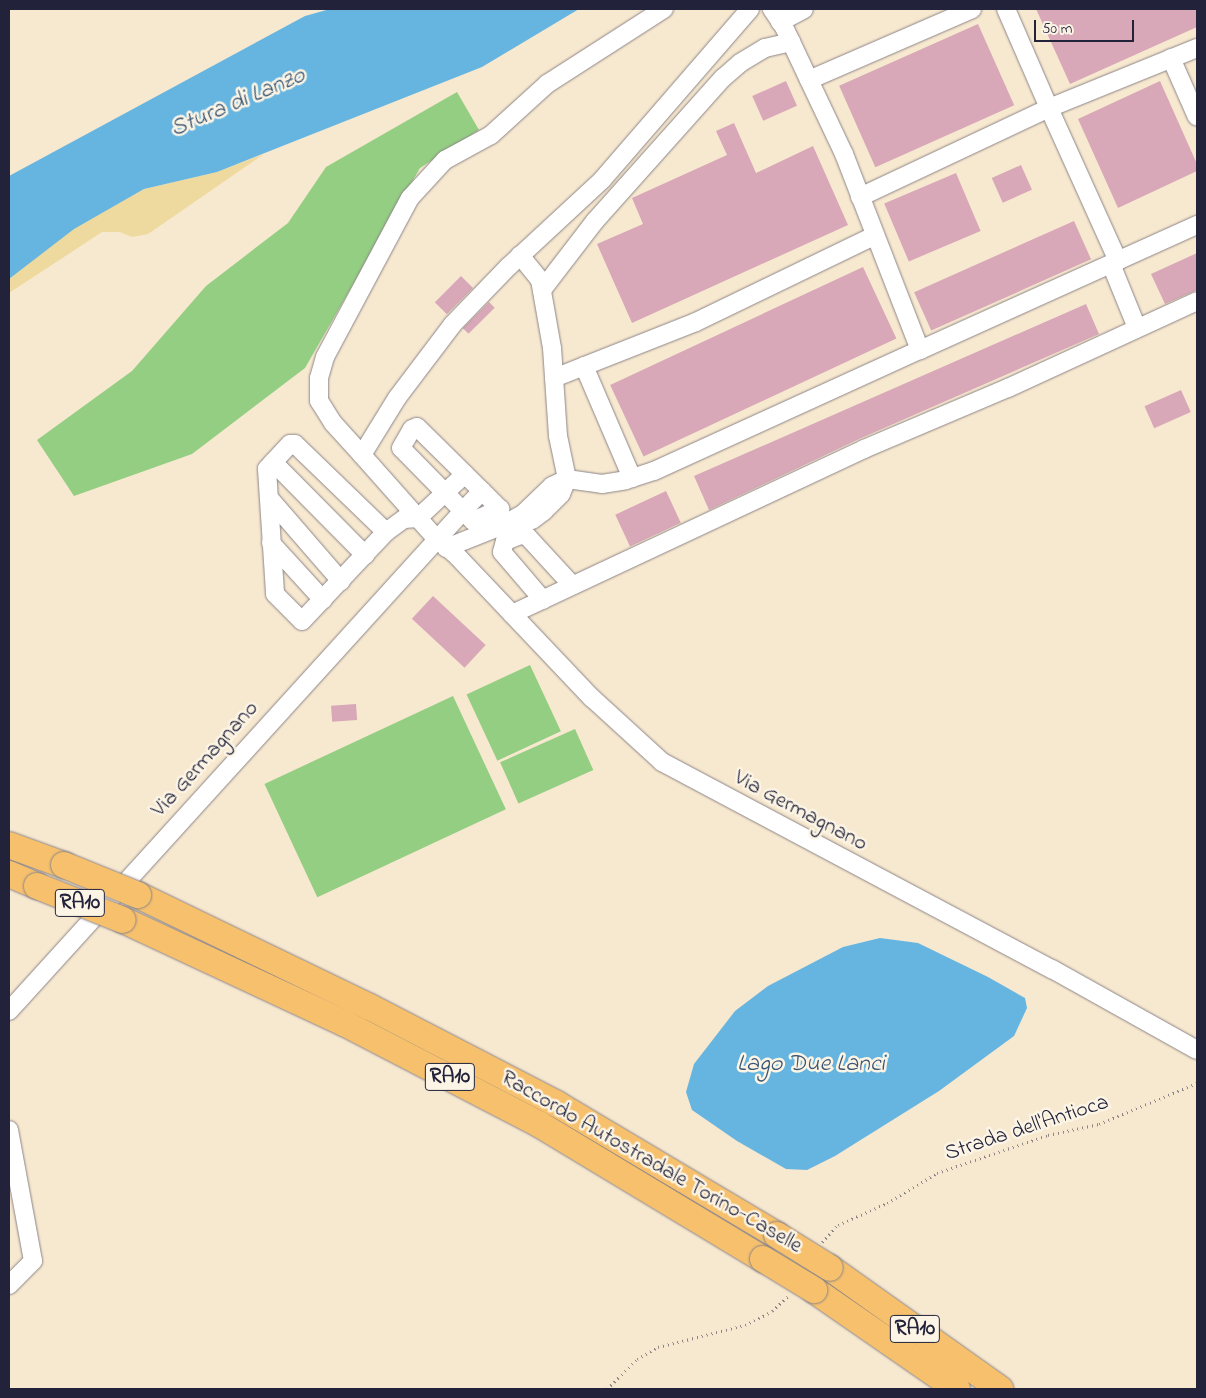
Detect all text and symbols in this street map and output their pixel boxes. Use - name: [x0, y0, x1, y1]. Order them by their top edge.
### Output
- scale bar: [1036, 10, 1136, 42]
- text: 50 m: [1042, 18, 1072, 40]
- water label: Stura di Lanzo: [166, 62, 310, 144]
- street label: Via Germagnano: [147, 697, 265, 823]
- street label: Via Germagnano: [729, 766, 871, 858]
- road number: RA10: [54, 884, 106, 921]
- water label: Lago Due Lanci: [737, 1051, 885, 1079]
- road number: RA10: [424, 1058, 476, 1096]
- street label: Raccordo Autostradale Torino-Caselle: [496, 1066, 806, 1260]
- street label: Strada dell'Antioca: [942, 1090, 1112, 1168]
- road number: RA10: [889, 1310, 941, 1348]

